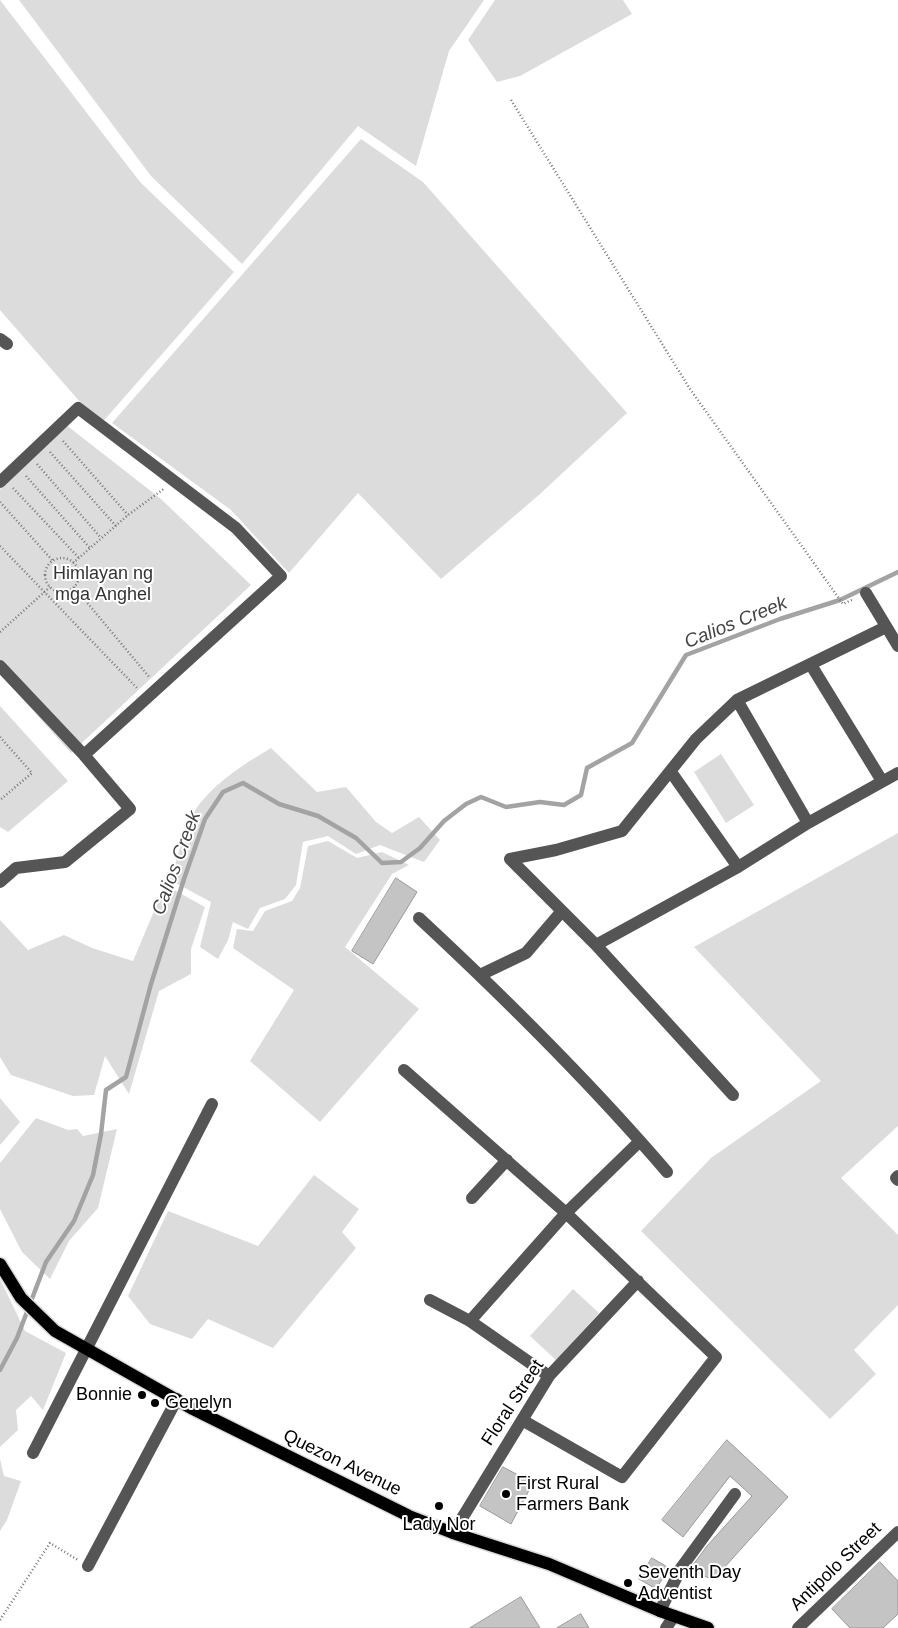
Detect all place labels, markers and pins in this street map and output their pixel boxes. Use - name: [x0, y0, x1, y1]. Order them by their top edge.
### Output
- place label: Bonnie: [76, 1384, 132, 1406]
- marker: Bonnie: [136, 1389, 148, 1401]
- place label: Genelyn: [165, 1392, 232, 1414]
- marker: Genelyn: [149, 1397, 161, 1409]
- place label: First Rural Farmers Bank: [516, 1473, 629, 1516]
- marker: First Rural Farmers Bank: [500, 1488, 512, 1500]
- marker: Lady Nor: [433, 1500, 445, 1512]
- place label: Lady Nor: [402, 1514, 476, 1536]
- place label: Seventh Day Adventist: [638, 1562, 741, 1605]
- marker: Seventh Day Adventist: [622, 1577, 634, 1589]

